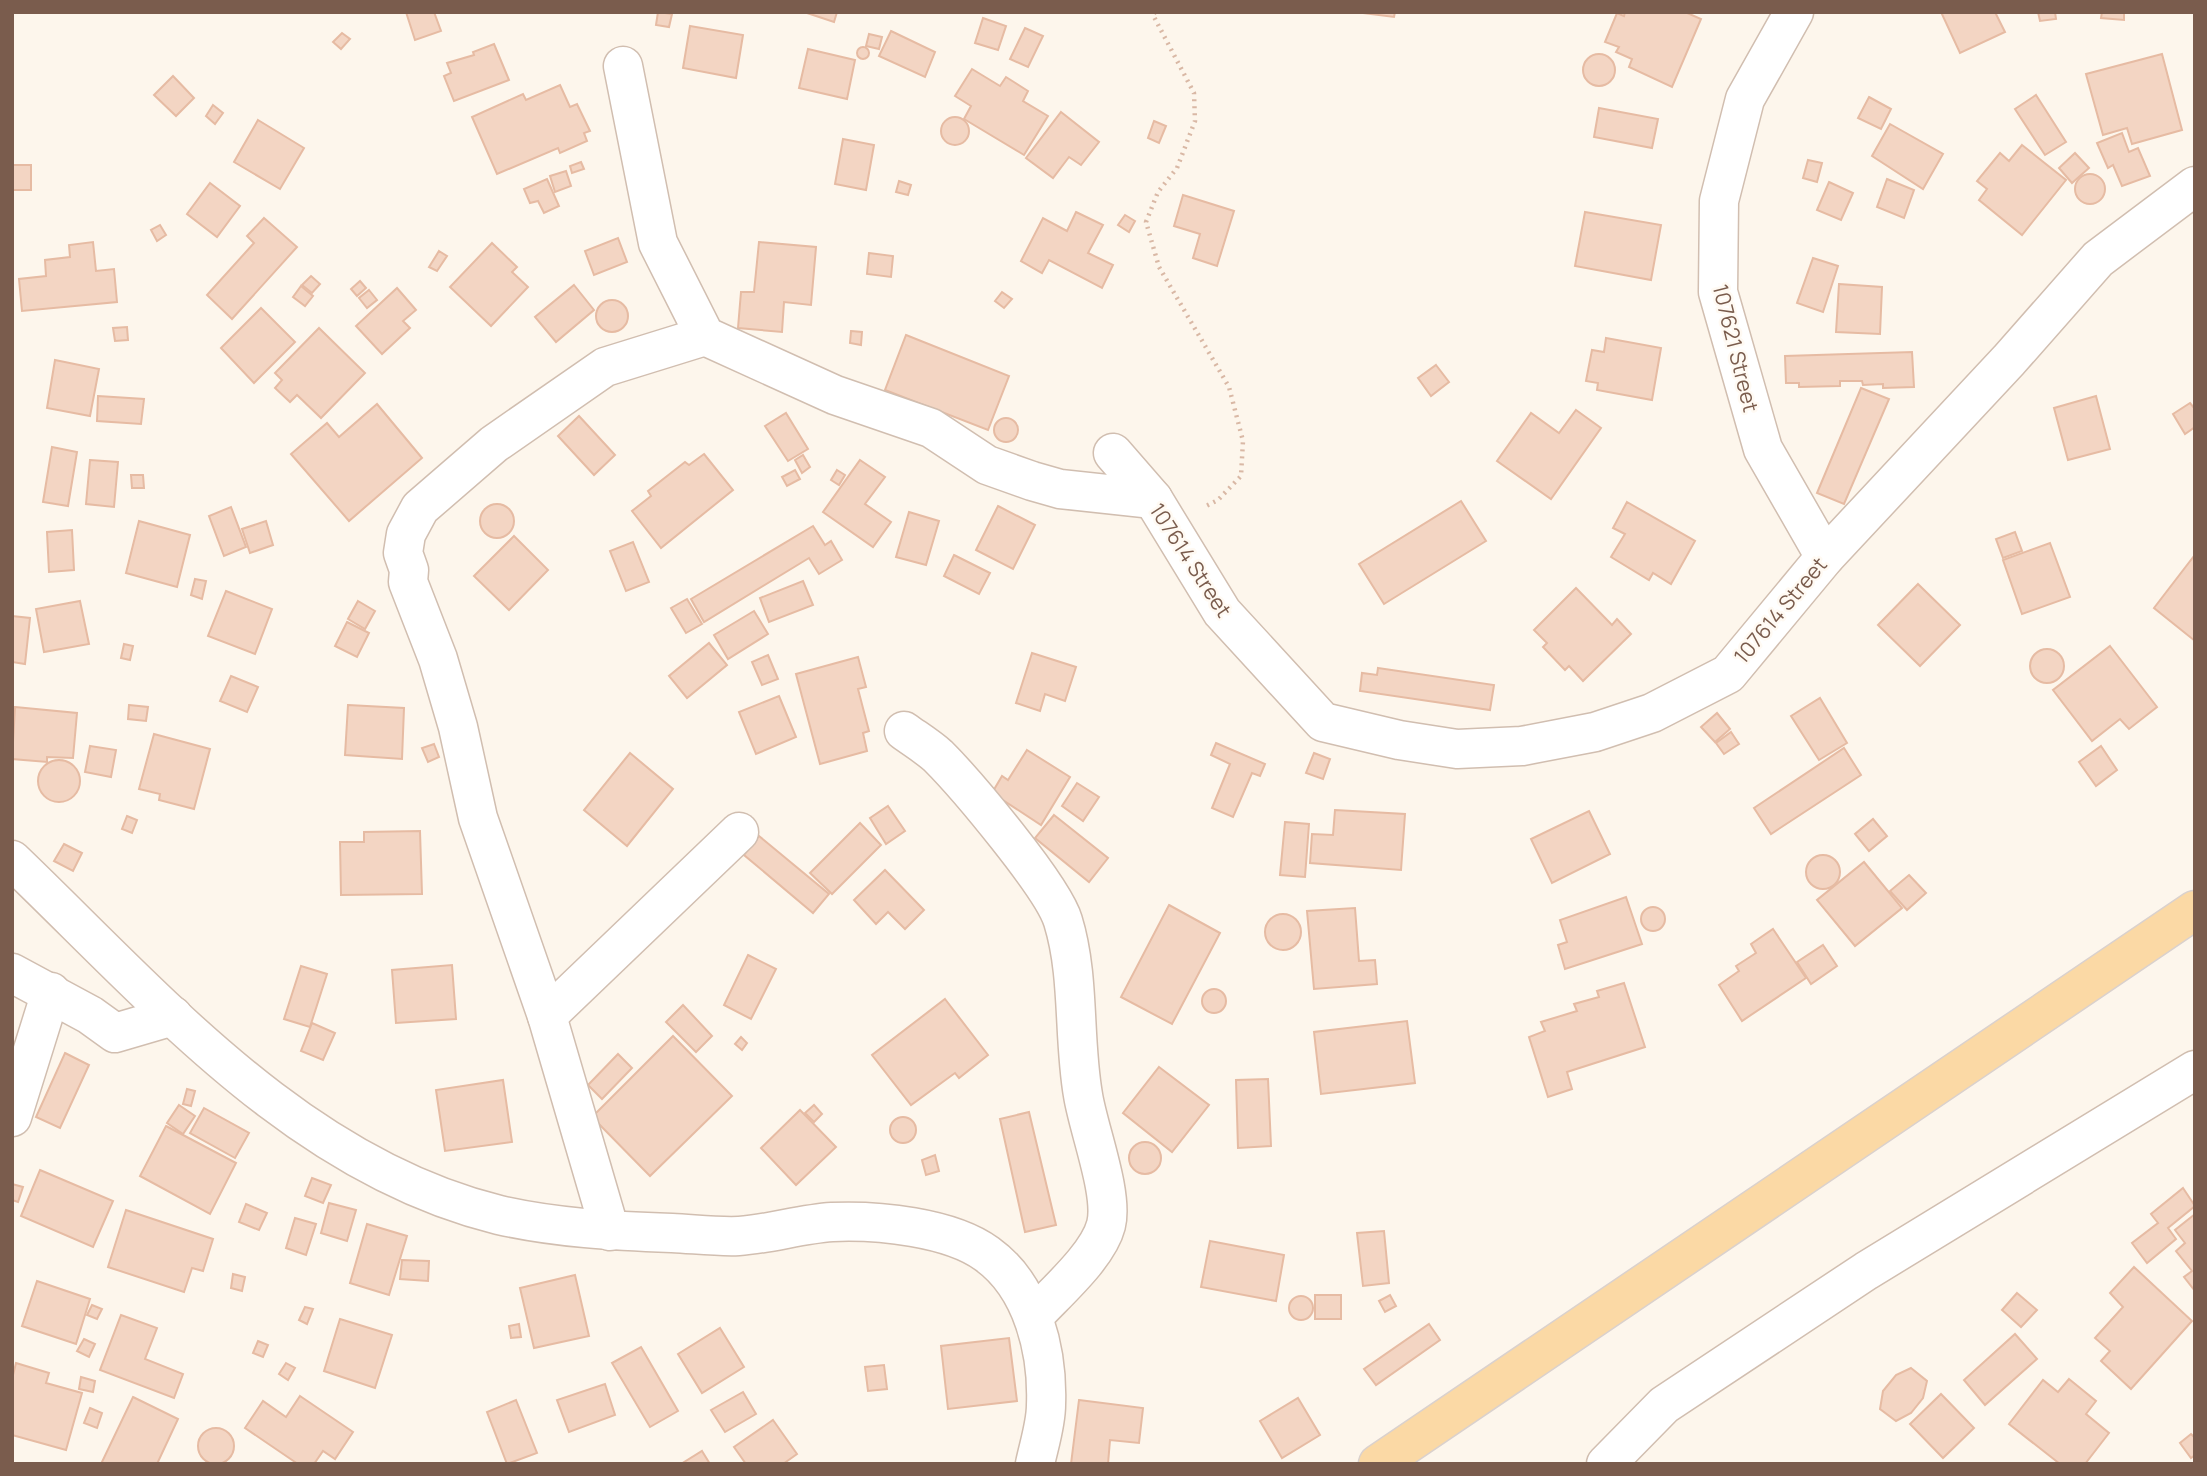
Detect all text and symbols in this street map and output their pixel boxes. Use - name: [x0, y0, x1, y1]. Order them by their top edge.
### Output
- street label: 107621 Street: [1707, 281, 1765, 415]
- street label: 107614 Street: [1144, 498, 1238, 622]
- street label: 107614 Street: [1727, 551, 1833, 669]

